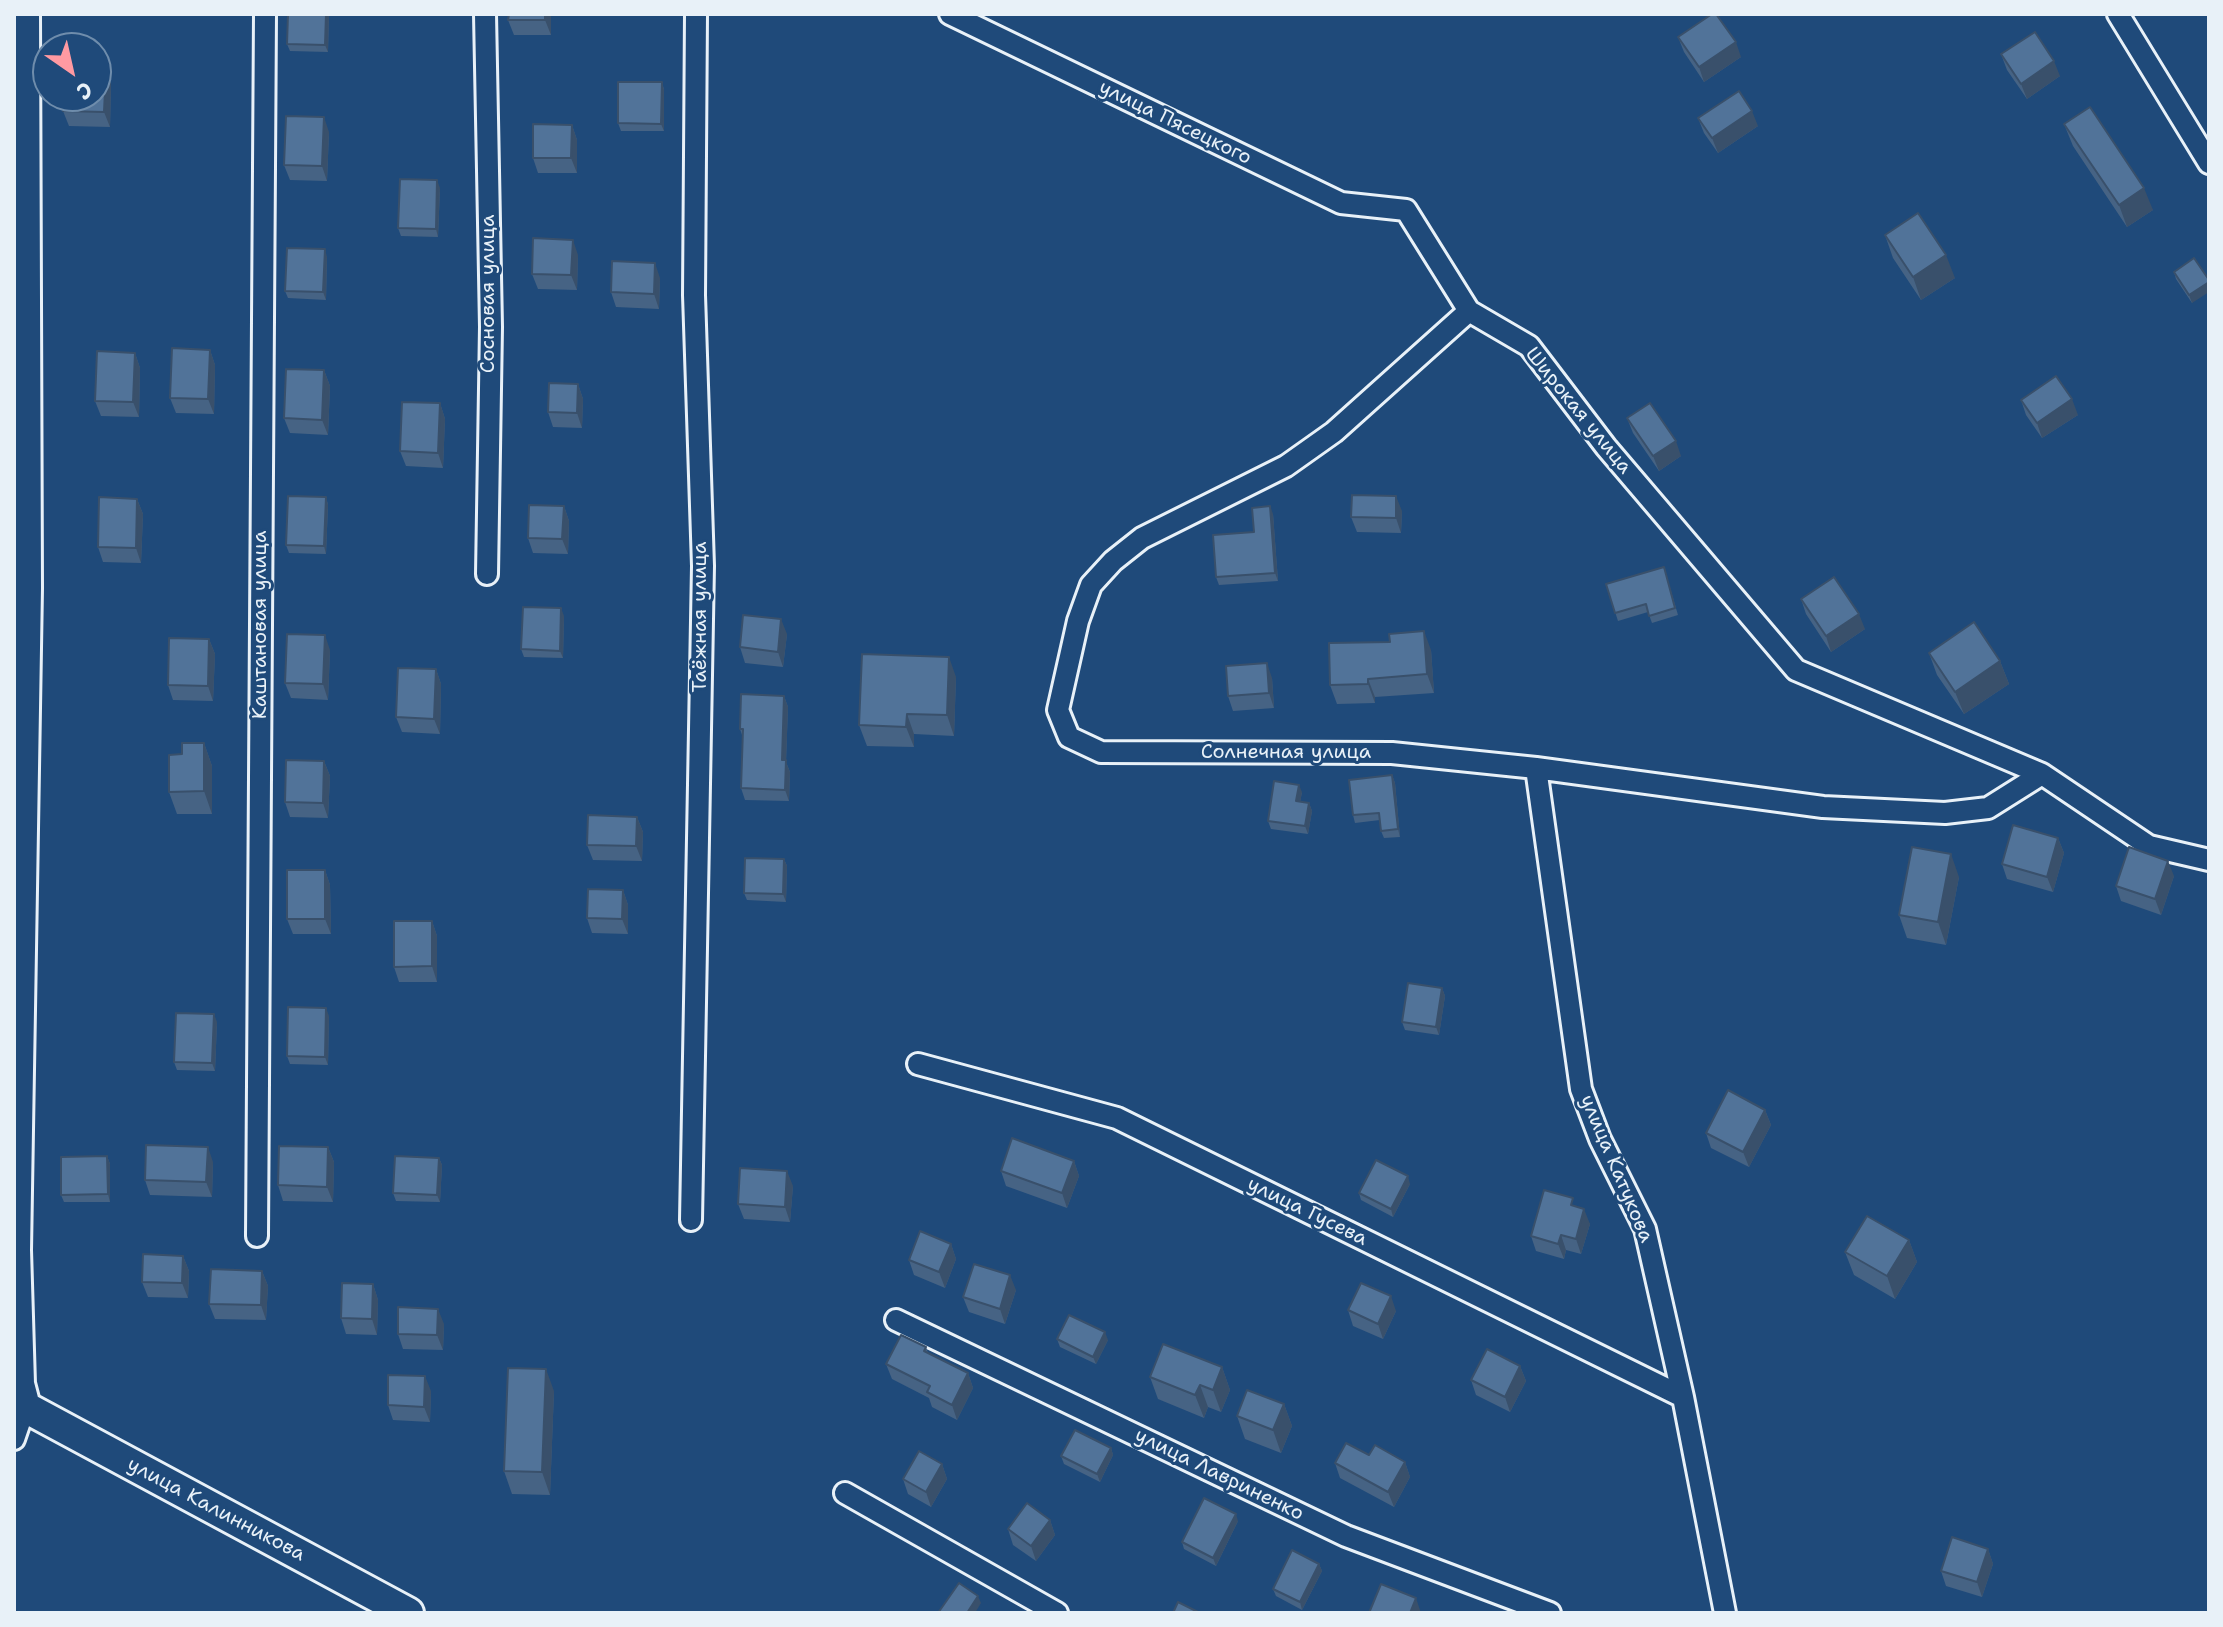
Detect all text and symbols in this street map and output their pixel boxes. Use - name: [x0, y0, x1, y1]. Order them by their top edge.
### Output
- north arrow: [32, 32, 112, 112]
- text: С: [71, 75, 98, 106]
- street label: улица Пясецкого: [1095, 76, 1255, 170]
- street label: Сосновая улица: [477, 215, 501, 373]
- street label: Широкая улица: [1520, 343, 1636, 479]
- street label: Каштановая улица: [249, 531, 273, 719]
- street label: Таёжная улица: [689, 542, 713, 692]
- street label: Солнечная улица: [1201, 741, 1371, 765]
- street label: улица Катукова: [1574, 1092, 1658, 1246]
- street label: улица Гусева: [1243, 1173, 1371, 1251]
- street label: улица Лавриненко: [1131, 1424, 1307, 1526]
- street label: улица Калинникова: [123, 1453, 309, 1567]

